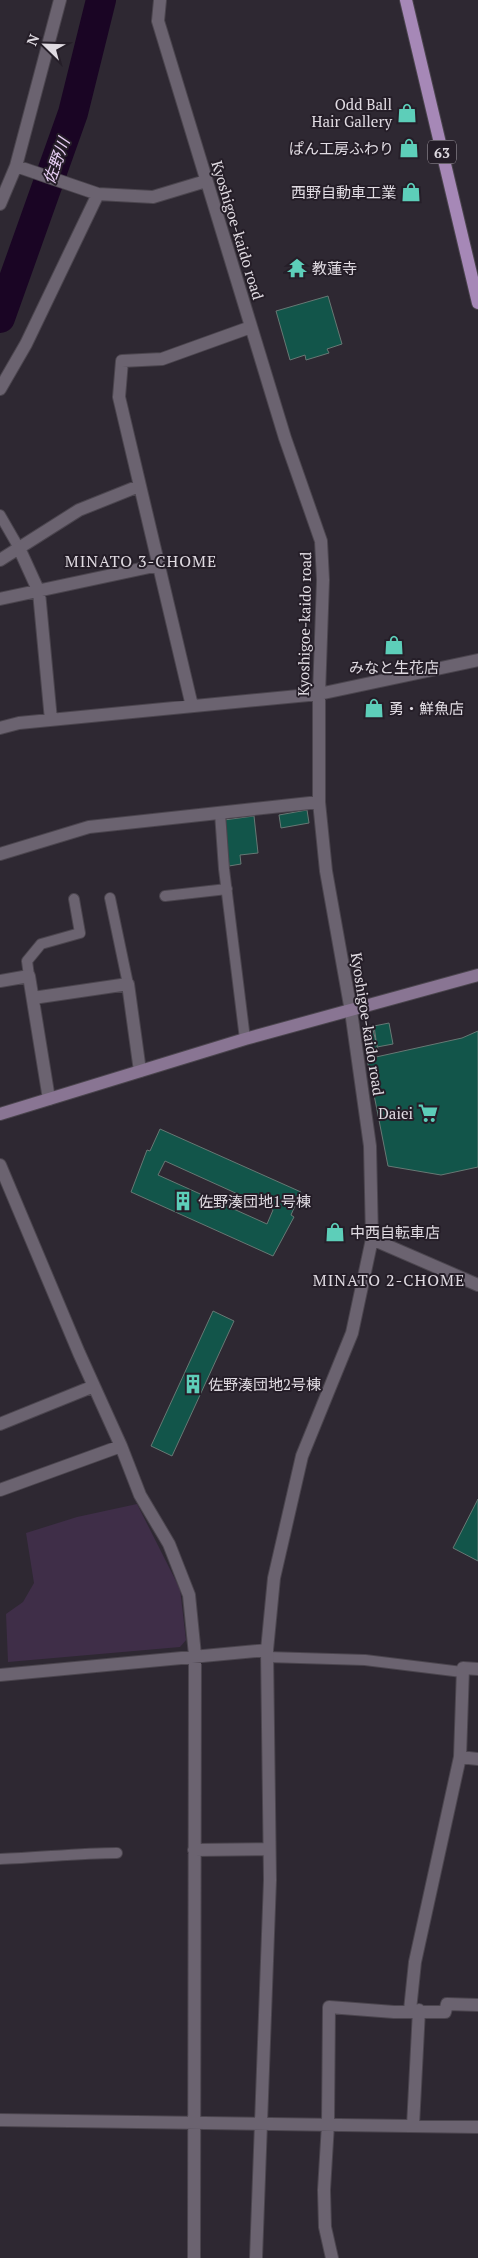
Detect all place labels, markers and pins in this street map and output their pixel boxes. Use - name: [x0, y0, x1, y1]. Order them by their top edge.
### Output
- place label: Odd Ball Hair Gallery: [312, 94, 392, 131]
- shop icon: Odd Ball Hair Gallery: [396, 102, 418, 124]
- shop icon: ぱん工房ふわり: [398, 137, 420, 159]
- place label: ぱん工房ふわり: [289, 138, 394, 158]
- shop icon: 西野自動車工業: [400, 181, 422, 203]
- place label: 西野自動車工業: [291, 182, 396, 202]
- temple icon: 教蓮寺: [286, 257, 308, 279]
- place label: 教蓮寺: [312, 258, 357, 278]
- shop icon: みなと生花店: [383, 634, 405, 656]
- place label: みなと生花店: [349, 657, 439, 677]
- shop icon: 勇・鮮魚店: [363, 697, 385, 719]
- place label: 勇・鮮魚店: [389, 698, 464, 718]
- supermarket icon: Daiei: [417, 1102, 439, 1124]
- place label: Daiei: [378, 1103, 413, 1123]
- building icon: 佐野湊団地1号棟: [172, 1190, 194, 1212]
- place label: 佐野湊団地1号棟: [198, 1191, 311, 1211]
- shop icon: 中西自転車店: [324, 1221, 346, 1243]
- place label: 中西自転車店: [350, 1222, 440, 1242]
- building icon: 佐野湊団地2号棟: [182, 1373, 204, 1395]
- place label: 佐野湊団地2号棟: [208, 1374, 321, 1394]

